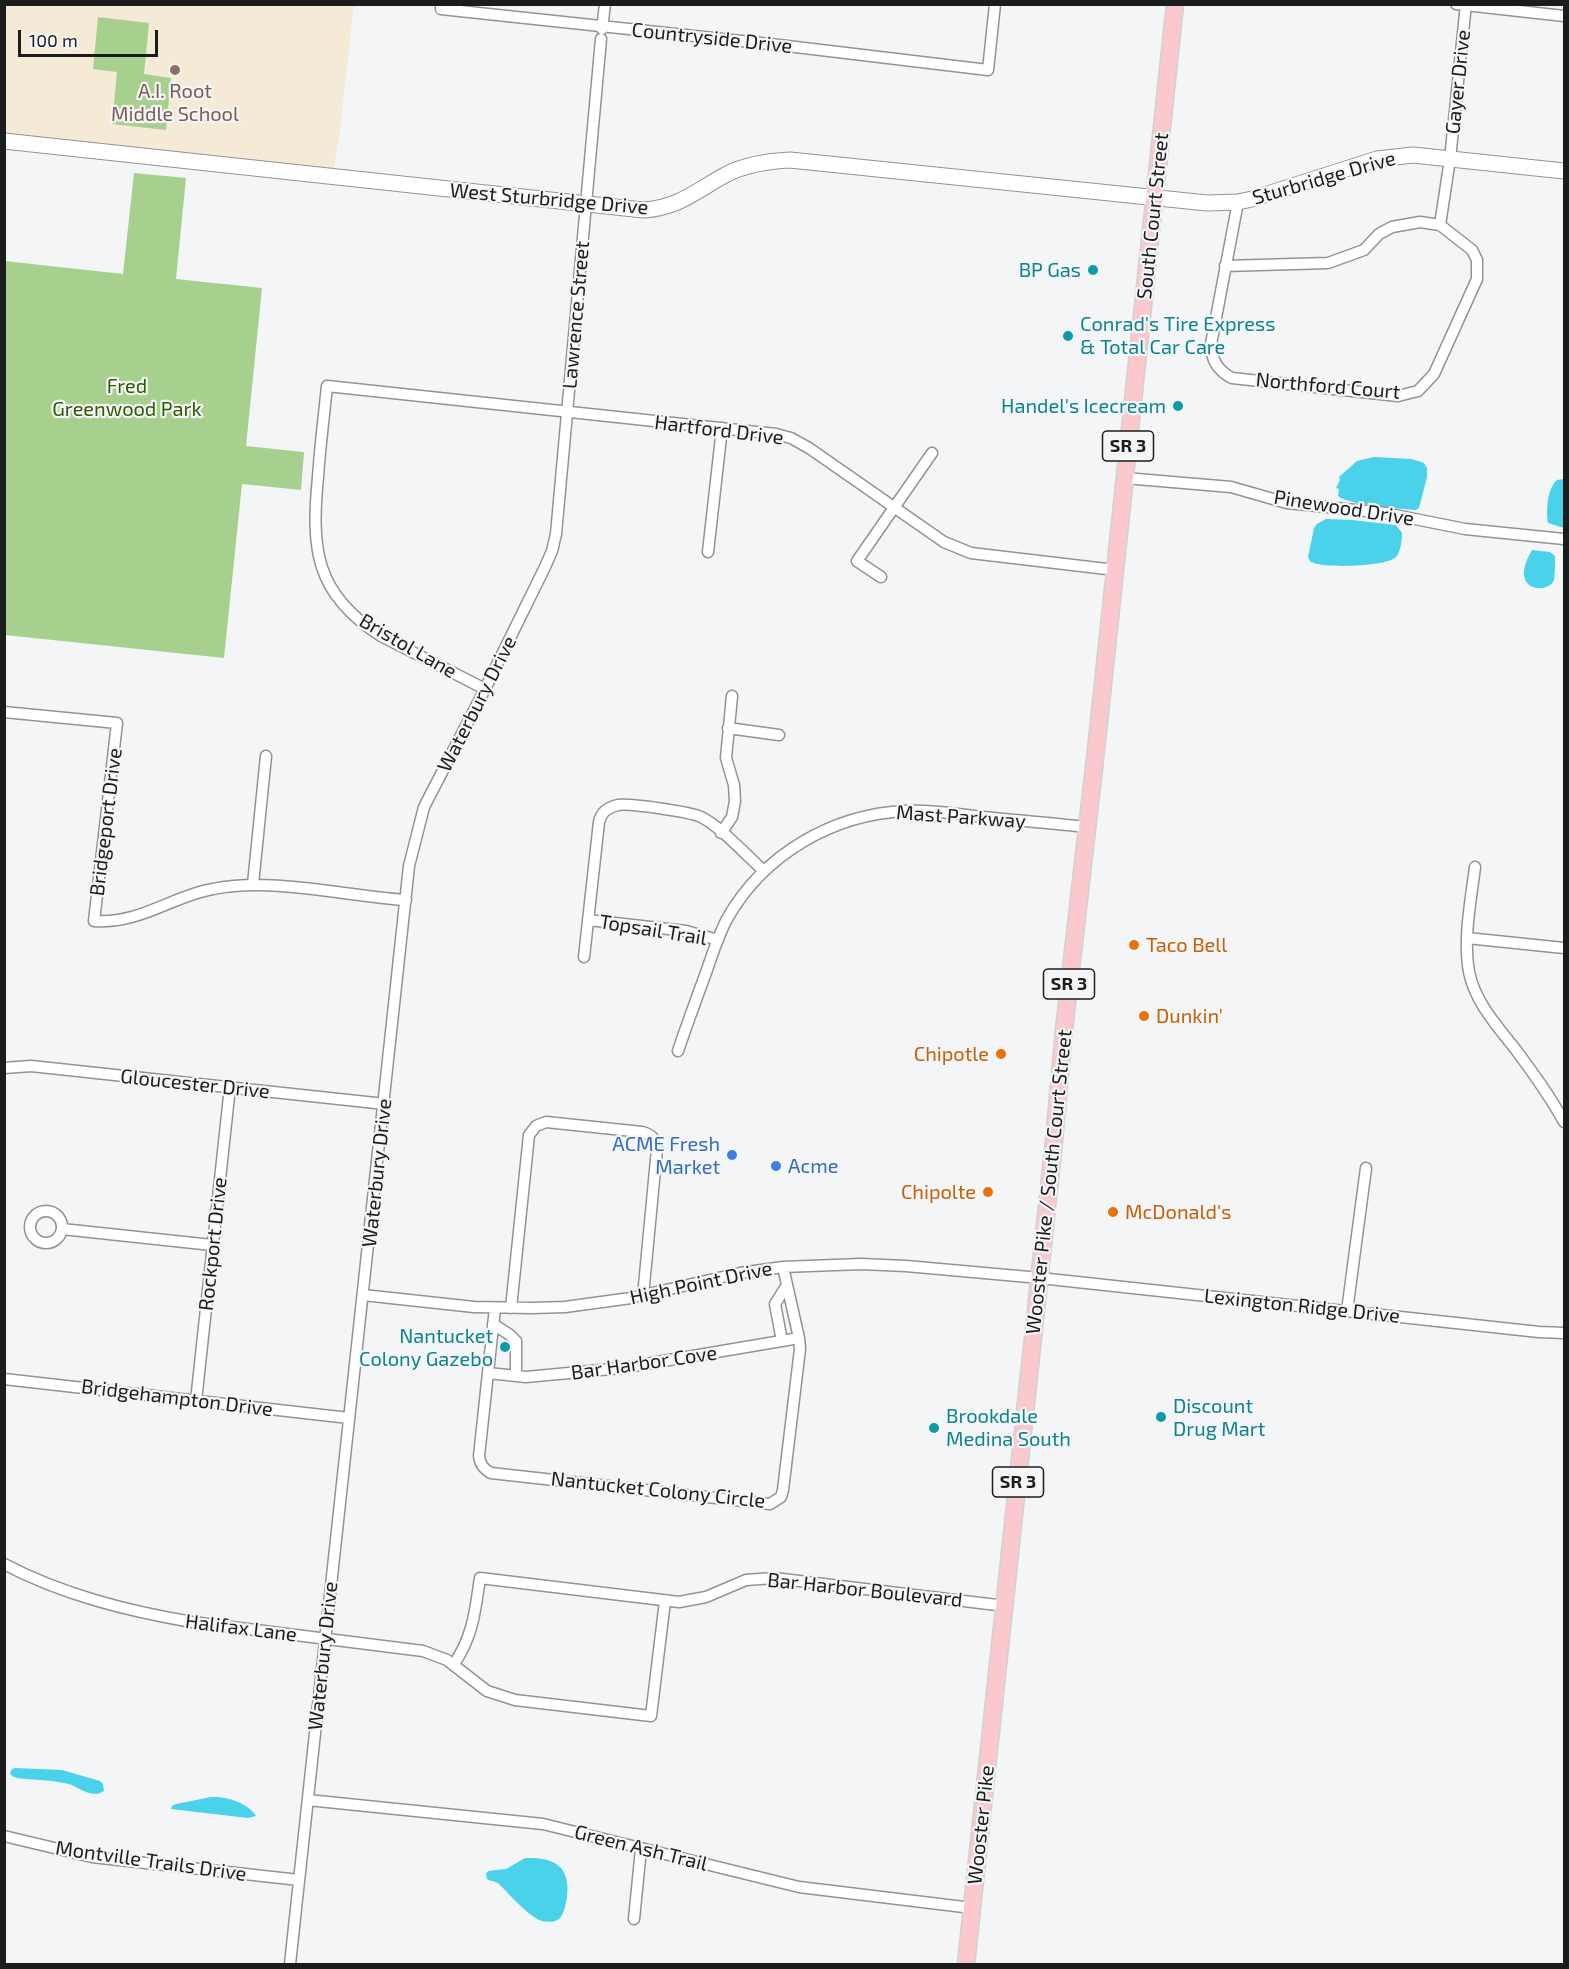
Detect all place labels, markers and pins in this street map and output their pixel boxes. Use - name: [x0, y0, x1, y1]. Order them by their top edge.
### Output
- marker: A.I. Root Middle School: [168, 63, 182, 77]
- place label: A.I. Root Middle School: [111, 79, 239, 126]
- place label: BP Gas: [1019, 258, 1081, 282]
- marker: BP Gas: [1086, 263, 1100, 277]
- place label: Conrad's Tire Express & Total Car Care: [1080, 312, 1275, 359]
- marker: Conrad's Tire Express & Total Car Care: [1061, 329, 1075, 343]
- place label: Handel's Icecream: [1001, 394, 1166, 418]
- marker: Handel's Icecream: [1171, 399, 1185, 413]
- place label: Taco Bell: [1146, 933, 1227, 957]
- marker: Taco Bell: [1127, 938, 1141, 952]
- place label: Dunkin': [1156, 1004, 1223, 1028]
- marker: Dunkin': [1137, 1009, 1151, 1023]
- place label: Chipotle: [914, 1042, 989, 1066]
- marker: Chipotle: [994, 1047, 1008, 1061]
- place label: ACME Fresh Market: [612, 1132, 720, 1179]
- marker: ACME Fresh Market: [725, 1148, 739, 1162]
- place label: Acme: [788, 1154, 838, 1178]
- marker: Acme: [769, 1159, 783, 1173]
- place label: Chipolte: [901, 1180, 976, 1204]
- marker: Chipolte: [981, 1185, 995, 1199]
- place label: McDonald's: [1125, 1200, 1231, 1224]
- marker: McDonald's: [1106, 1205, 1120, 1219]
- place label: Nantucket Colony Gazebo: [359, 1324, 493, 1371]
- marker: Nantucket Colony Gazebo: [498, 1340, 512, 1354]
- place label: Discount Drug Mart: [1173, 1394, 1265, 1441]
- place label: Brookdale Medina South: [946, 1404, 1071, 1451]
- marker: Discount Drug Mart: [1154, 1410, 1168, 1424]
- marker: Brookdale Medina South: [927, 1421, 941, 1435]

